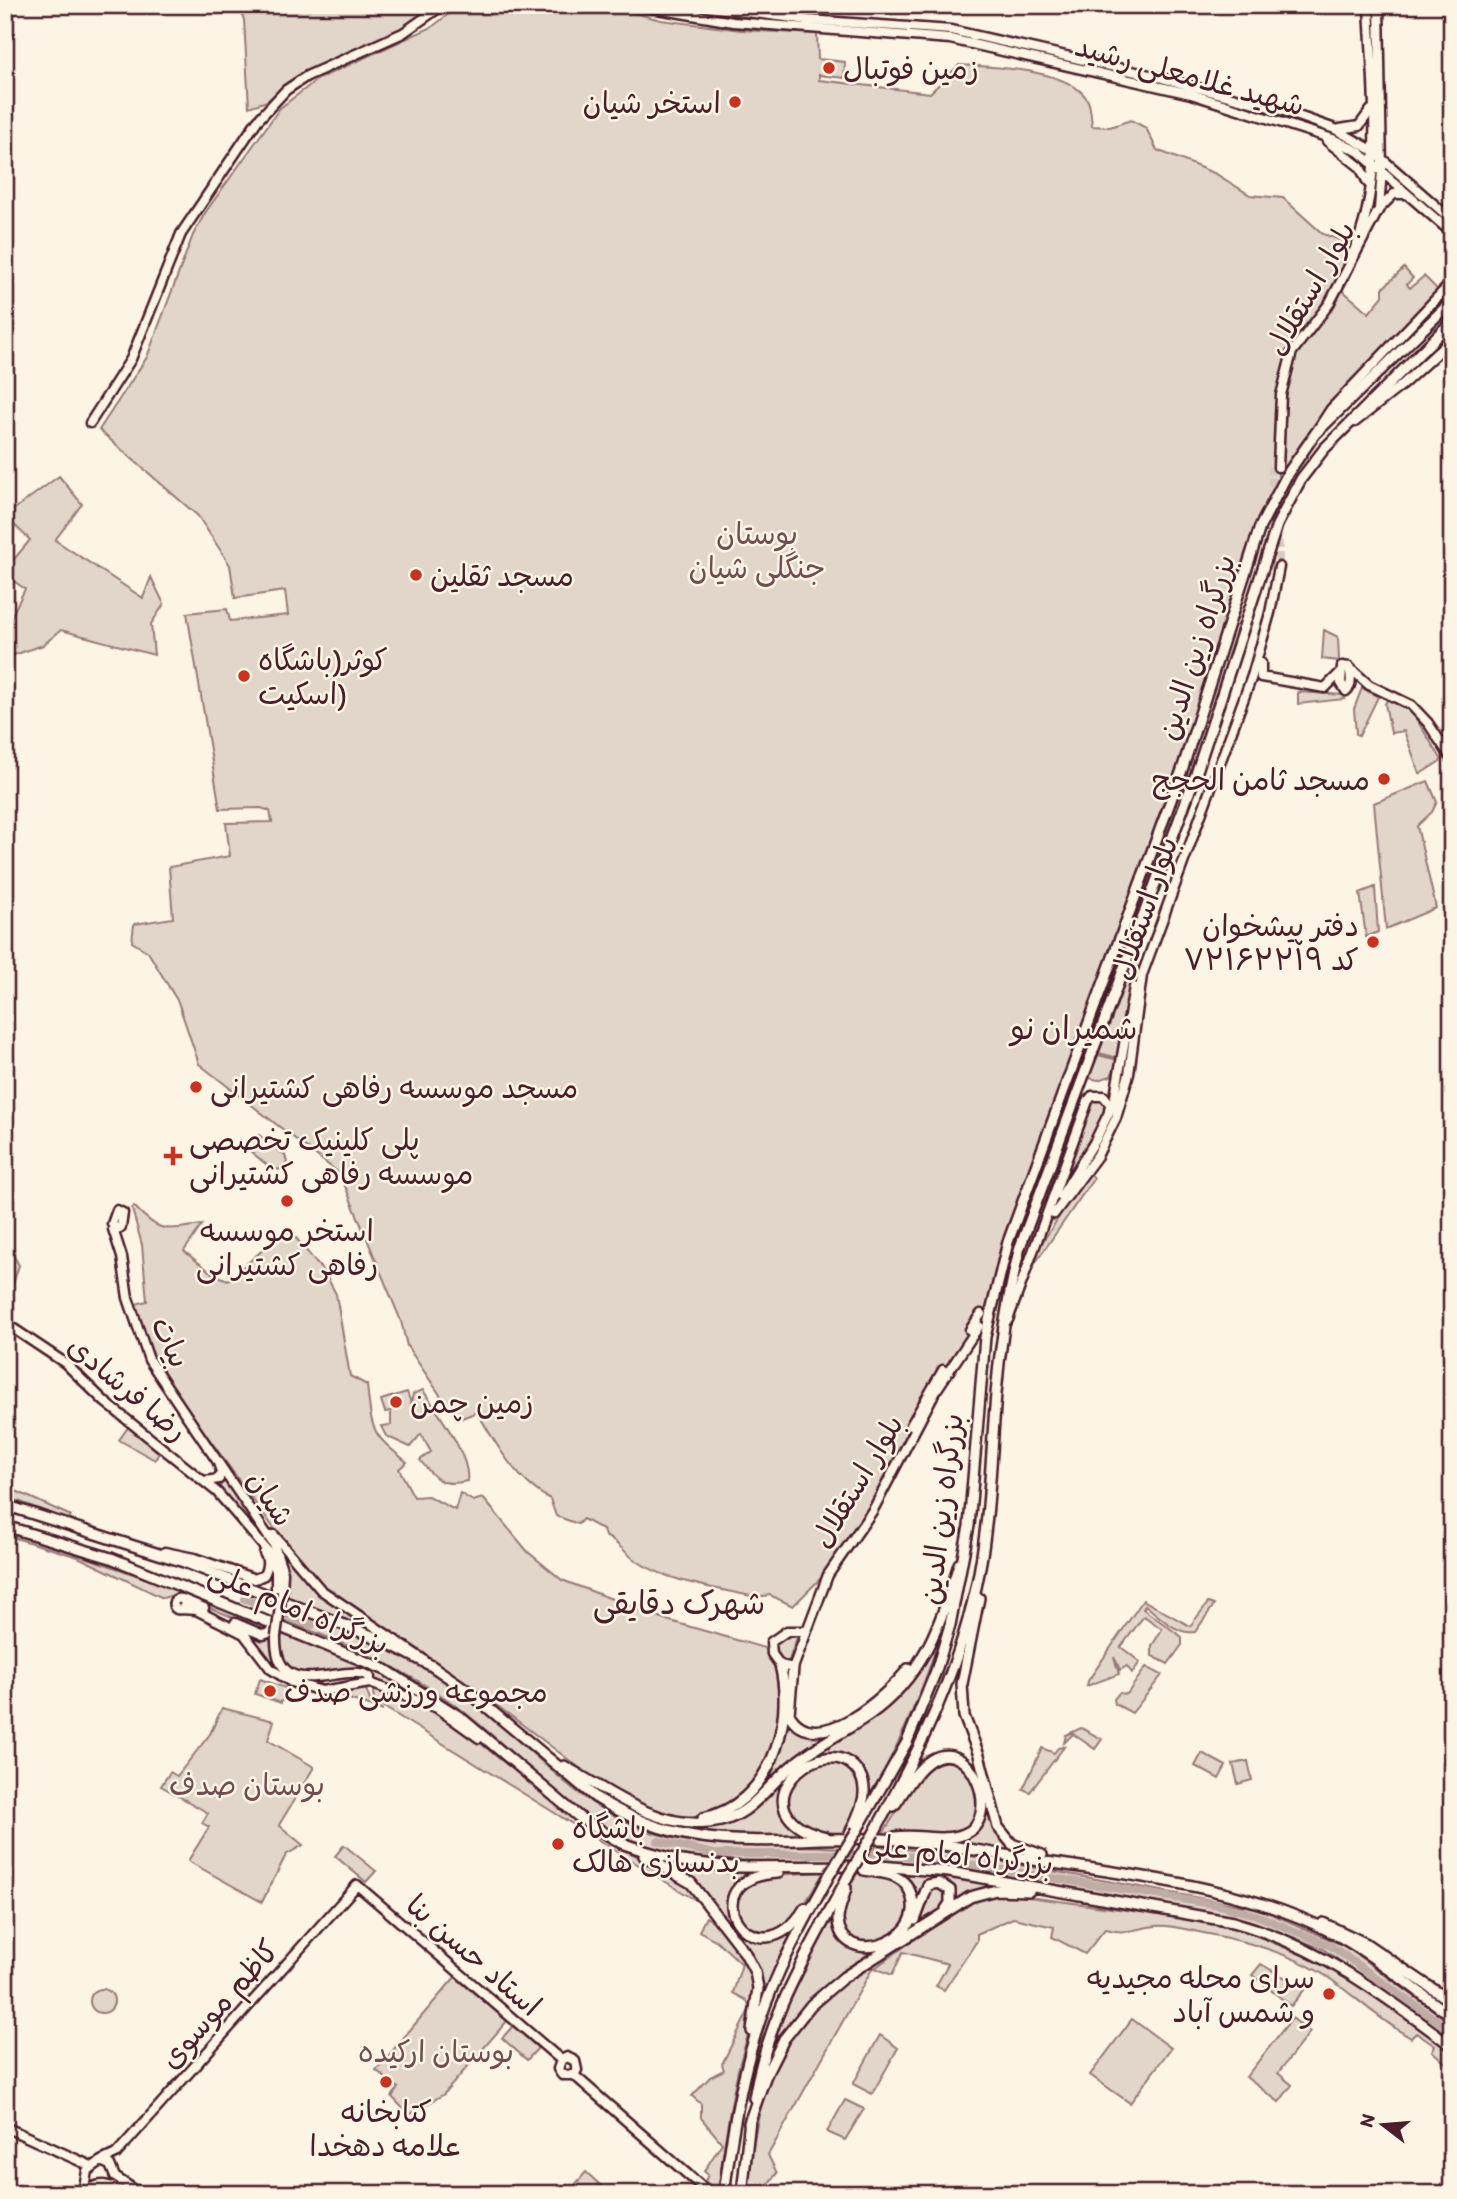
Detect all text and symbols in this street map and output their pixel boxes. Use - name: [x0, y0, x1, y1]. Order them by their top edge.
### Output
- street label: شهید غلامعلی رشید: [1071, 27, 1309, 124]
- place label: زمین فوتبال: [843, 50, 979, 87]
- marker: زمین فوتبال: [821, 60, 837, 76]
- place label: استخر شیان: [582, 84, 721, 121]
- marker: استخر شیان: [727, 94, 743, 110]
- street label: بلوار استقلال: [1257, 214, 1363, 362]
- park label: بوستان جنگلی شیان: [688, 515, 826, 587]
- street label: بزرگراه زین الدین: [1149, 549, 1243, 745]
- place label: مسجد ثقلین: [430, 557, 574, 594]
- marker: مسجد ثقلین: [408, 567, 424, 583]
- place label: کوثر(باشگاه اسکیت): [258, 641, 388, 712]
- marker: کوثر(باشگاه اسکیت): [236, 668, 252, 684]
- place label: مسجد ثامن الحجج: [1152, 761, 1370, 800]
- marker: مسجد ثامن الحجج: [1376, 771, 1392, 787]
- street label: بلوار استقلال: [1102, 831, 1186, 985]
- place label: دفتر پیشخوان کد ۷۲۱۶۲۲۱۹: [1183, 907, 1359, 978]
- marker: دفتر پیشخوان کد ۷۲۱۶۲۲۱۹: [1365, 934, 1381, 950]
- district label: شمیران نو: [1008, 1009, 1137, 1047]
- place label: مسجد موسسه رفاهی کشتیرانی: [210, 1069, 578, 1108]
- marker: مسجد موسسه رفاهی کشتیرانی: [188, 1079, 204, 1095]
- place label: پلی کلینیک تخصصی موسسه رفاهی کشتیرانی: [189, 1121, 473, 1194]
- marker: پلی کلینیک تخصصی موسسه رفاهی کشتیرانی: [163, 1146, 183, 1166]
- marker: استخر موسسه رفاهی کشتیرانی: [279, 1193, 295, 1209]
- place label: استخر موسسه رفاهی کشتیرانی: [196, 1212, 378, 1284]
- street label: بیات: [143, 1310, 199, 1374]
- street label: رضا فرشادی: [60, 1327, 196, 1449]
- place label: زمین چمن: [410, 1384, 534, 1422]
- marker: زمین چمن: [388, 1394, 404, 1410]
- street label: بلوار استقلال: [803, 1408, 911, 1554]
- street label: بزرگراه زین الدین: [911, 1411, 971, 1607]
- street label: شیان: [239, 1463, 303, 1533]
- street label: بزرگراه امام علی: [202, 1553, 395, 1666]
- district label: شهرک دقایقی: [593, 1584, 765, 1624]
- place label: مجموعه ورزشی صدف: [284, 1673, 548, 1711]
- marker: مجموعه ورزشی صدف: [262, 1683, 278, 1699]
- park label: بوستان صدف: [169, 1766, 325, 1803]
- place label: باشگاه بدنسازی هالک: [572, 1809, 740, 1880]
- street label: بزرگراه امام علی: [860, 1826, 1055, 1886]
- marker: باشگاه بدنسازی هالک: [550, 1836, 566, 1852]
- street label: استاد حسن بنا: [399, 1886, 549, 2024]
- street label: کاظم موسوی: [151, 1932, 290, 2079]
- place label: سرای محله مجیدیه و شمس آباد: [1087, 1959, 1315, 2030]
- marker: سرای محله مجیدیه و شمس آباد: [1321, 1986, 1337, 2002]
- park label: بوستان ارکیده: [358, 2033, 514, 2070]
- marker: کتابخانه علامه دهخدا: [378, 2074, 394, 2090]
- north arrow: [1348, 2090, 1418, 2160]
- place label: کتابخانه علامه دهخدا: [310, 2093, 462, 2164]
- text: N: [1354, 2111, 1380, 2130]

